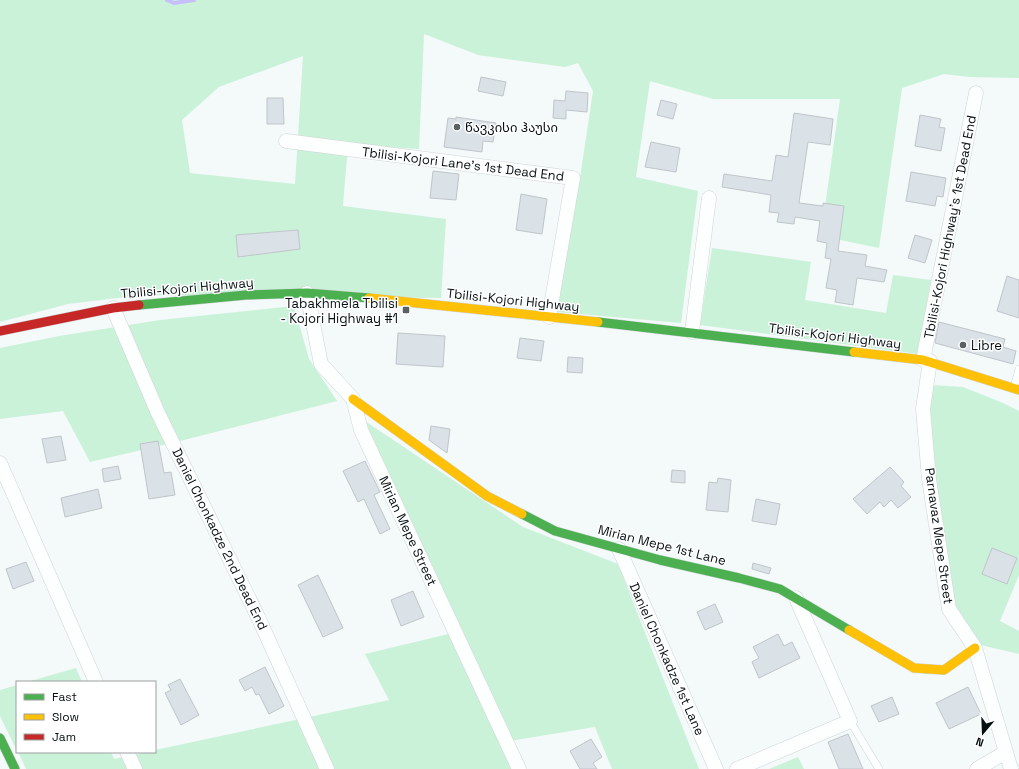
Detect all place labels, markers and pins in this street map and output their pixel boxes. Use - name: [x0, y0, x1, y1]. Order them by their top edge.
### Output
- place label: წავკისი ჰაუსი: [465, 119, 558, 136]
- marker: წავკისი ჰაუსი: [452, 122, 462, 132]
- place label: Tabakhmela Tbilisi - Kojori Highway #1: [280, 295, 398, 327]
- marker: Tabakhmela Tbilisi - Kojori Highway #1: [401, 305, 411, 315]
- place label: Libre: [971, 337, 1002, 354]
- marker: Libre: [958, 340, 968, 350]

